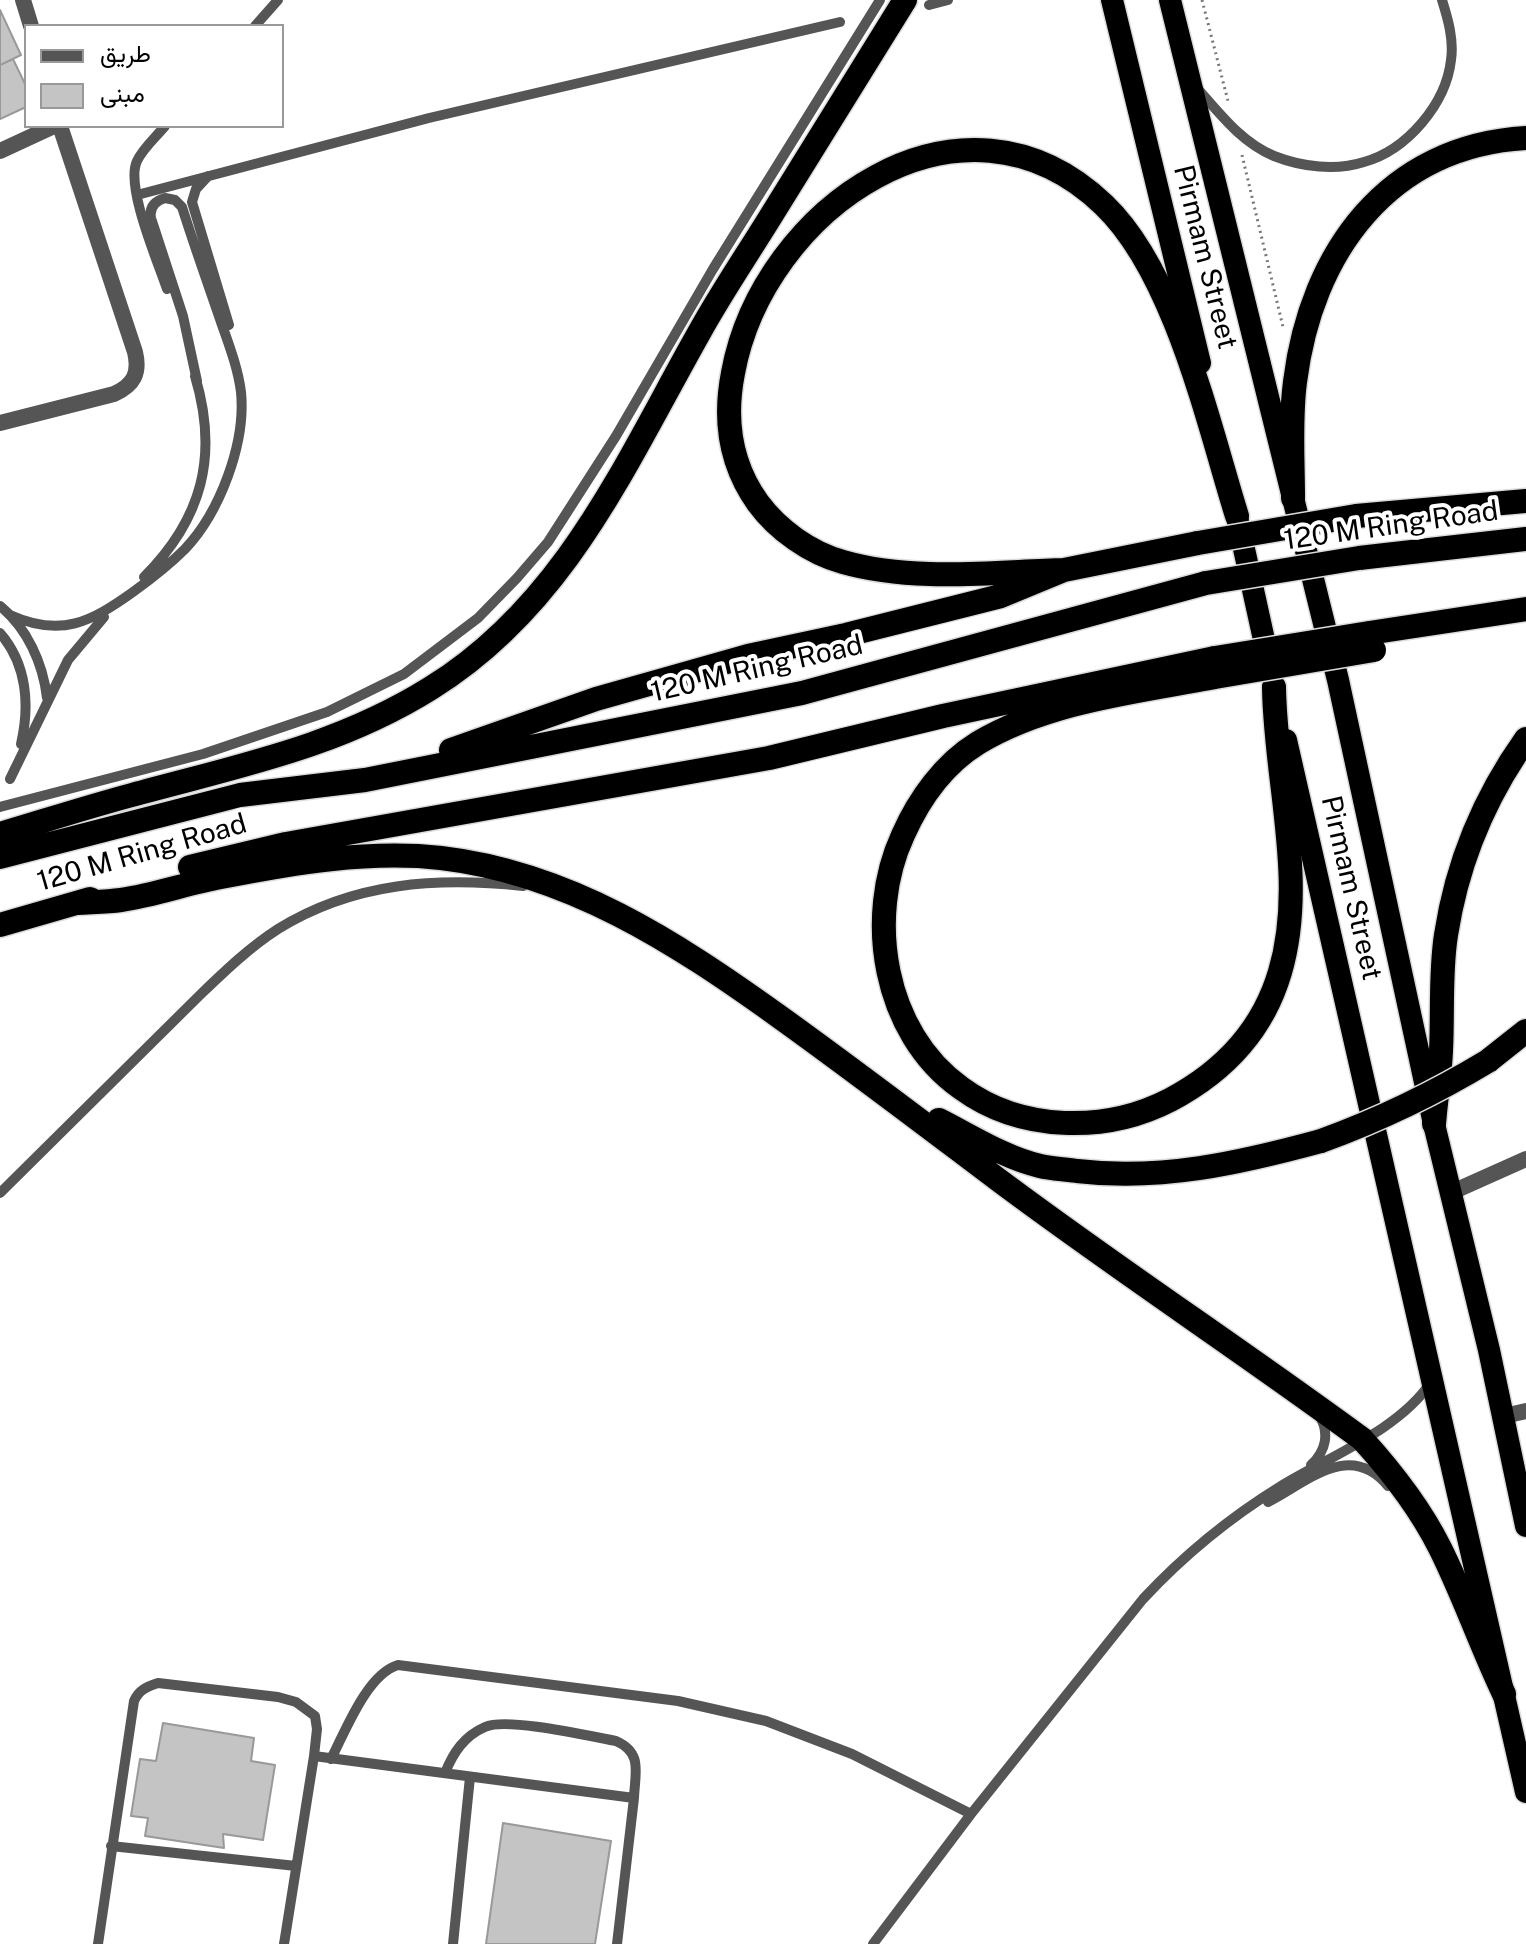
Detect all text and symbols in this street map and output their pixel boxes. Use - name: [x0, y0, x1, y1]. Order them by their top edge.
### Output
- legend: [24, 24, 284, 128]
- text: طريق: [100, 39, 151, 67]
- text: مبنى: [100, 79, 145, 107]
- street label: Pirmam Street: [1166, 162, 1244, 352]
- street label: 120 M Ring Road: [1282, 494, 1500, 558]
- street label: 120 M Ring Road: [648, 628, 866, 710]
- street label: Pirmam Street: [1313, 792, 1389, 984]
- street label: 120 M Ring Road: [33, 807, 251, 899]

